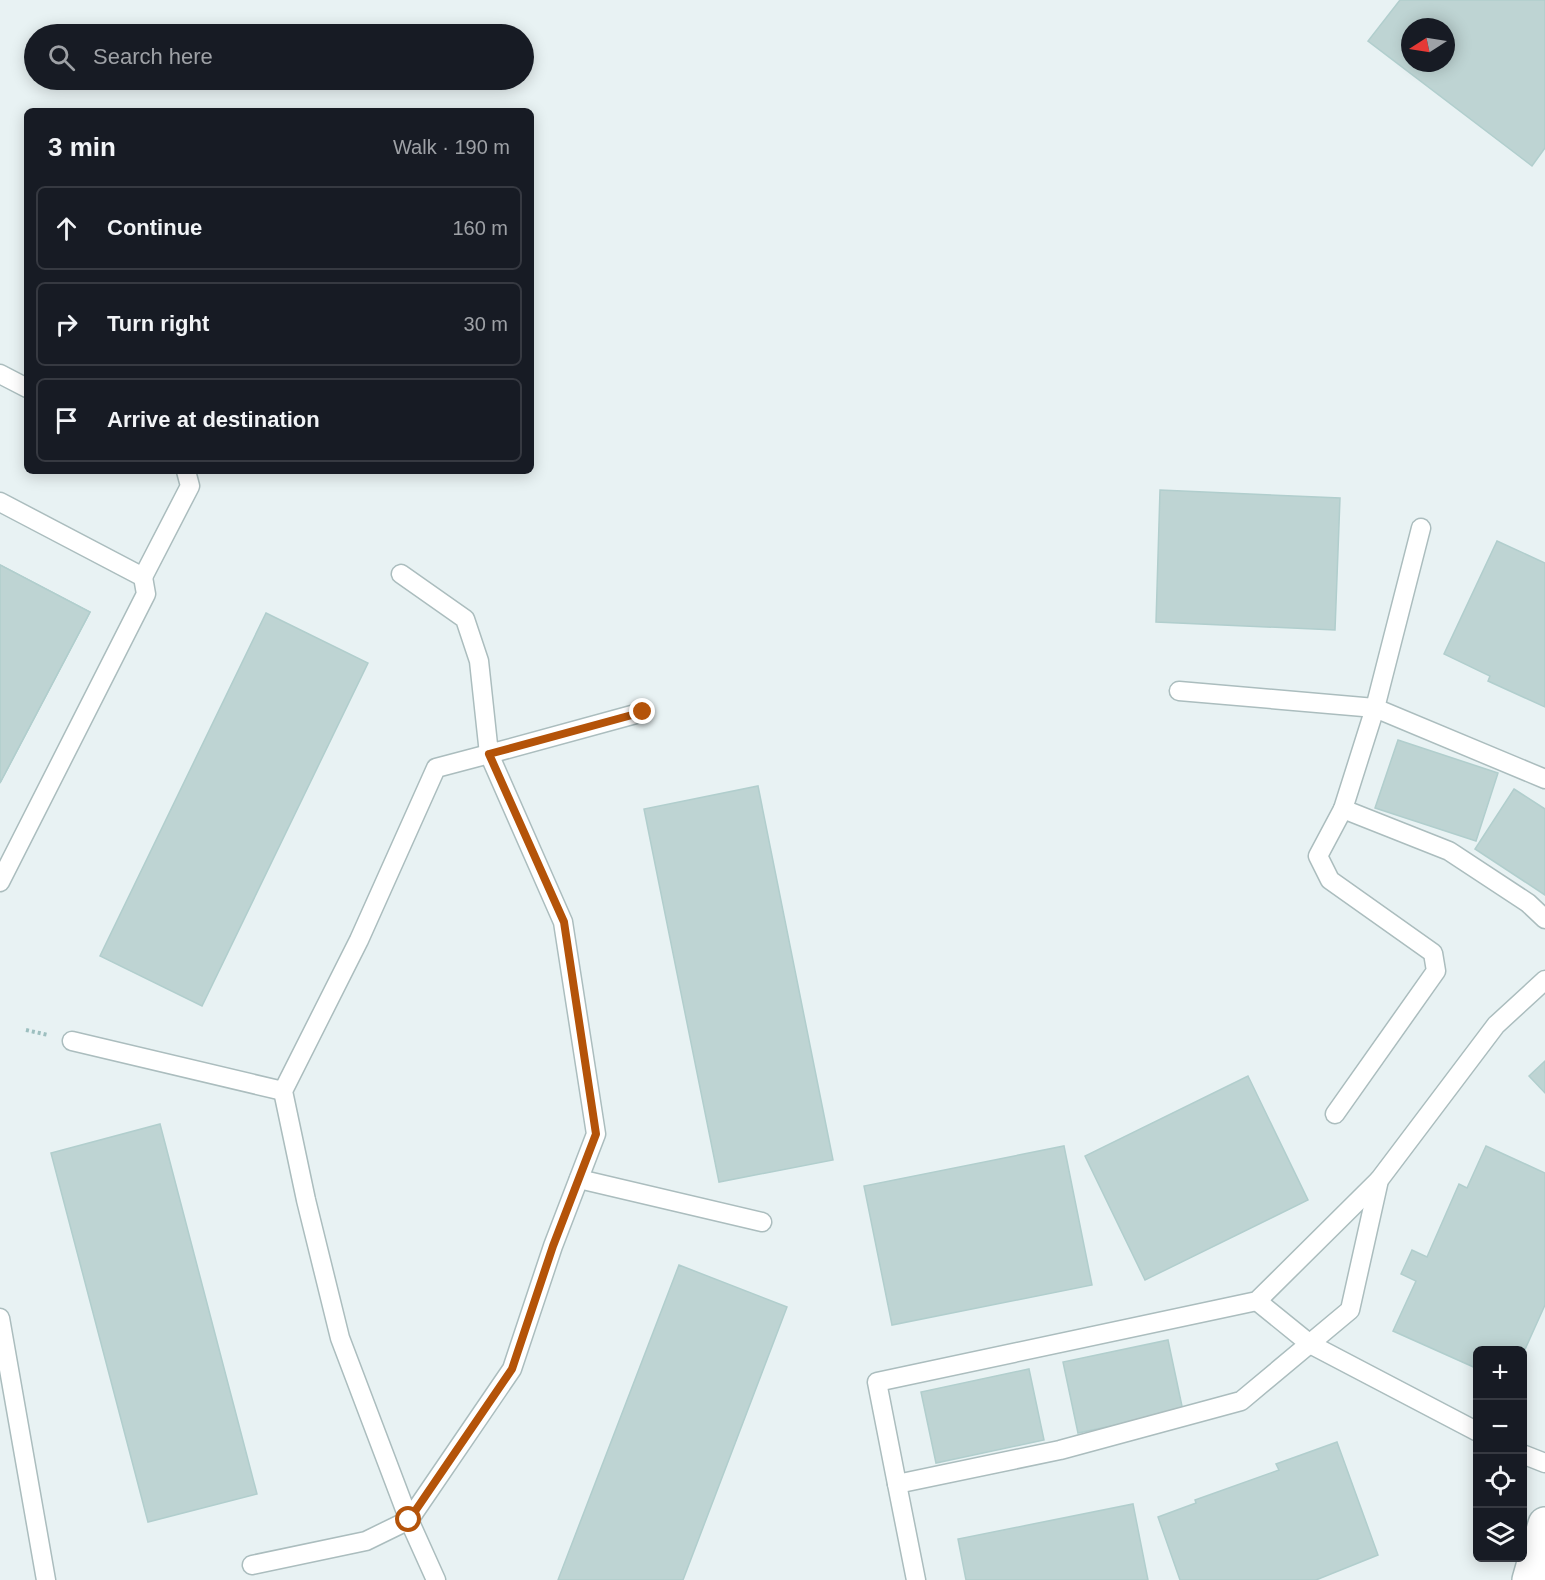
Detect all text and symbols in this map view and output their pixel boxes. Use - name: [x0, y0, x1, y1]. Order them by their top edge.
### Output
- north arrow: [1401, 18, 1455, 72]
- search box: [24, 24, 534, 90]
- icon: search: [45, 41, 78, 74]
- text: Search here: [93, 44, 213, 69]
- text: 3 min: [48, 132, 116, 162]
- text: Walk · 190 m: [393, 136, 510, 158]
- icon: ahead: [50, 212, 83, 245]
- text: Continue: [107, 215, 202, 240]
- text: 160 m: [452, 217, 508, 239]
- icon: right: [50, 308, 83, 341]
- text: Turn right: [107, 311, 209, 336]
- text: 30 m: [464, 313, 508, 335]
- icon: arrive: [50, 404, 83, 437]
- text: Arrive at destination: [107, 407, 320, 432]
- route end: [629, 698, 655, 724]
- map controls: [1473, 1346, 1527, 1562]
- button: +: [1473, 1346, 1527, 1400]
- button: −: [1473, 1400, 1527, 1454]
- button: locate: [1473, 1454, 1527, 1508]
- route start: [395, 1506, 421, 1532]
- button: layers: [1473, 1508, 1527, 1562]

